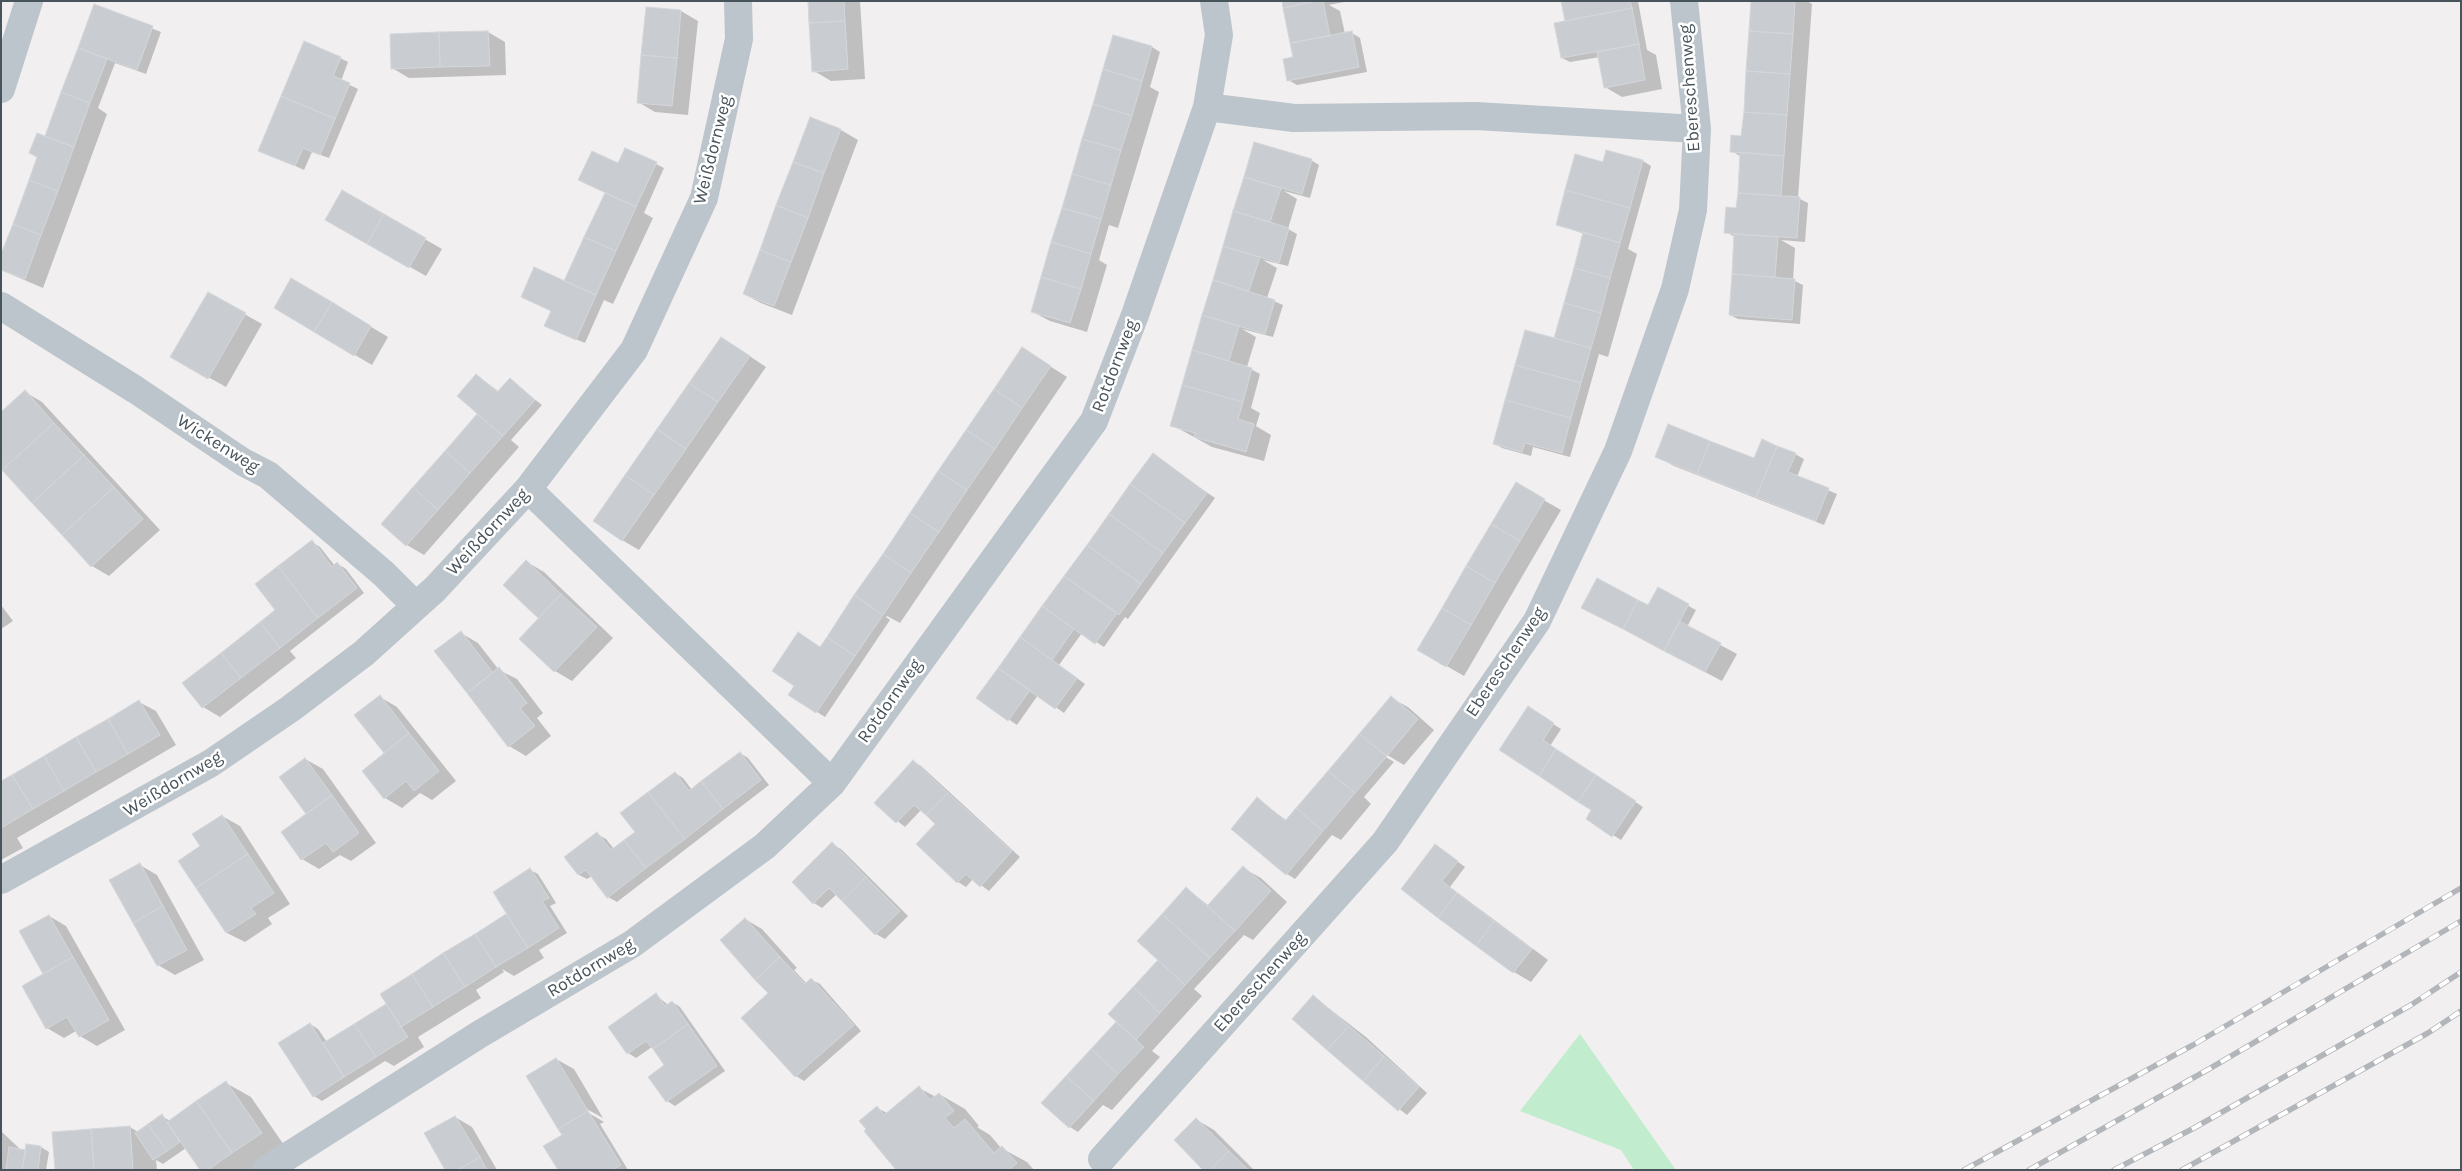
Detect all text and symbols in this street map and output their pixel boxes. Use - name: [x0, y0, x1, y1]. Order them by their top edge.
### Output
- street label: Ebereschenweg: [1675, 23, 1705, 153]
- street label: Weißdornweg: [689, 93, 737, 207]
- street label: Rotdornweg: [1087, 316, 1143, 416]
- street label: Wickenweg: [173, 410, 263, 478]
- street label: Weißdornweg: [442, 484, 534, 580]
- street label: Ebereschenweg: [1461, 603, 1551, 721]
- street label: Rotdornweg: [853, 655, 927, 747]
- street label: Weißdornweg: [120, 746, 226, 822]
- street label: Ebereschenweg: [1209, 927, 1311, 1037]
- street label: Rotdornweg: [543, 934, 639, 1002]

